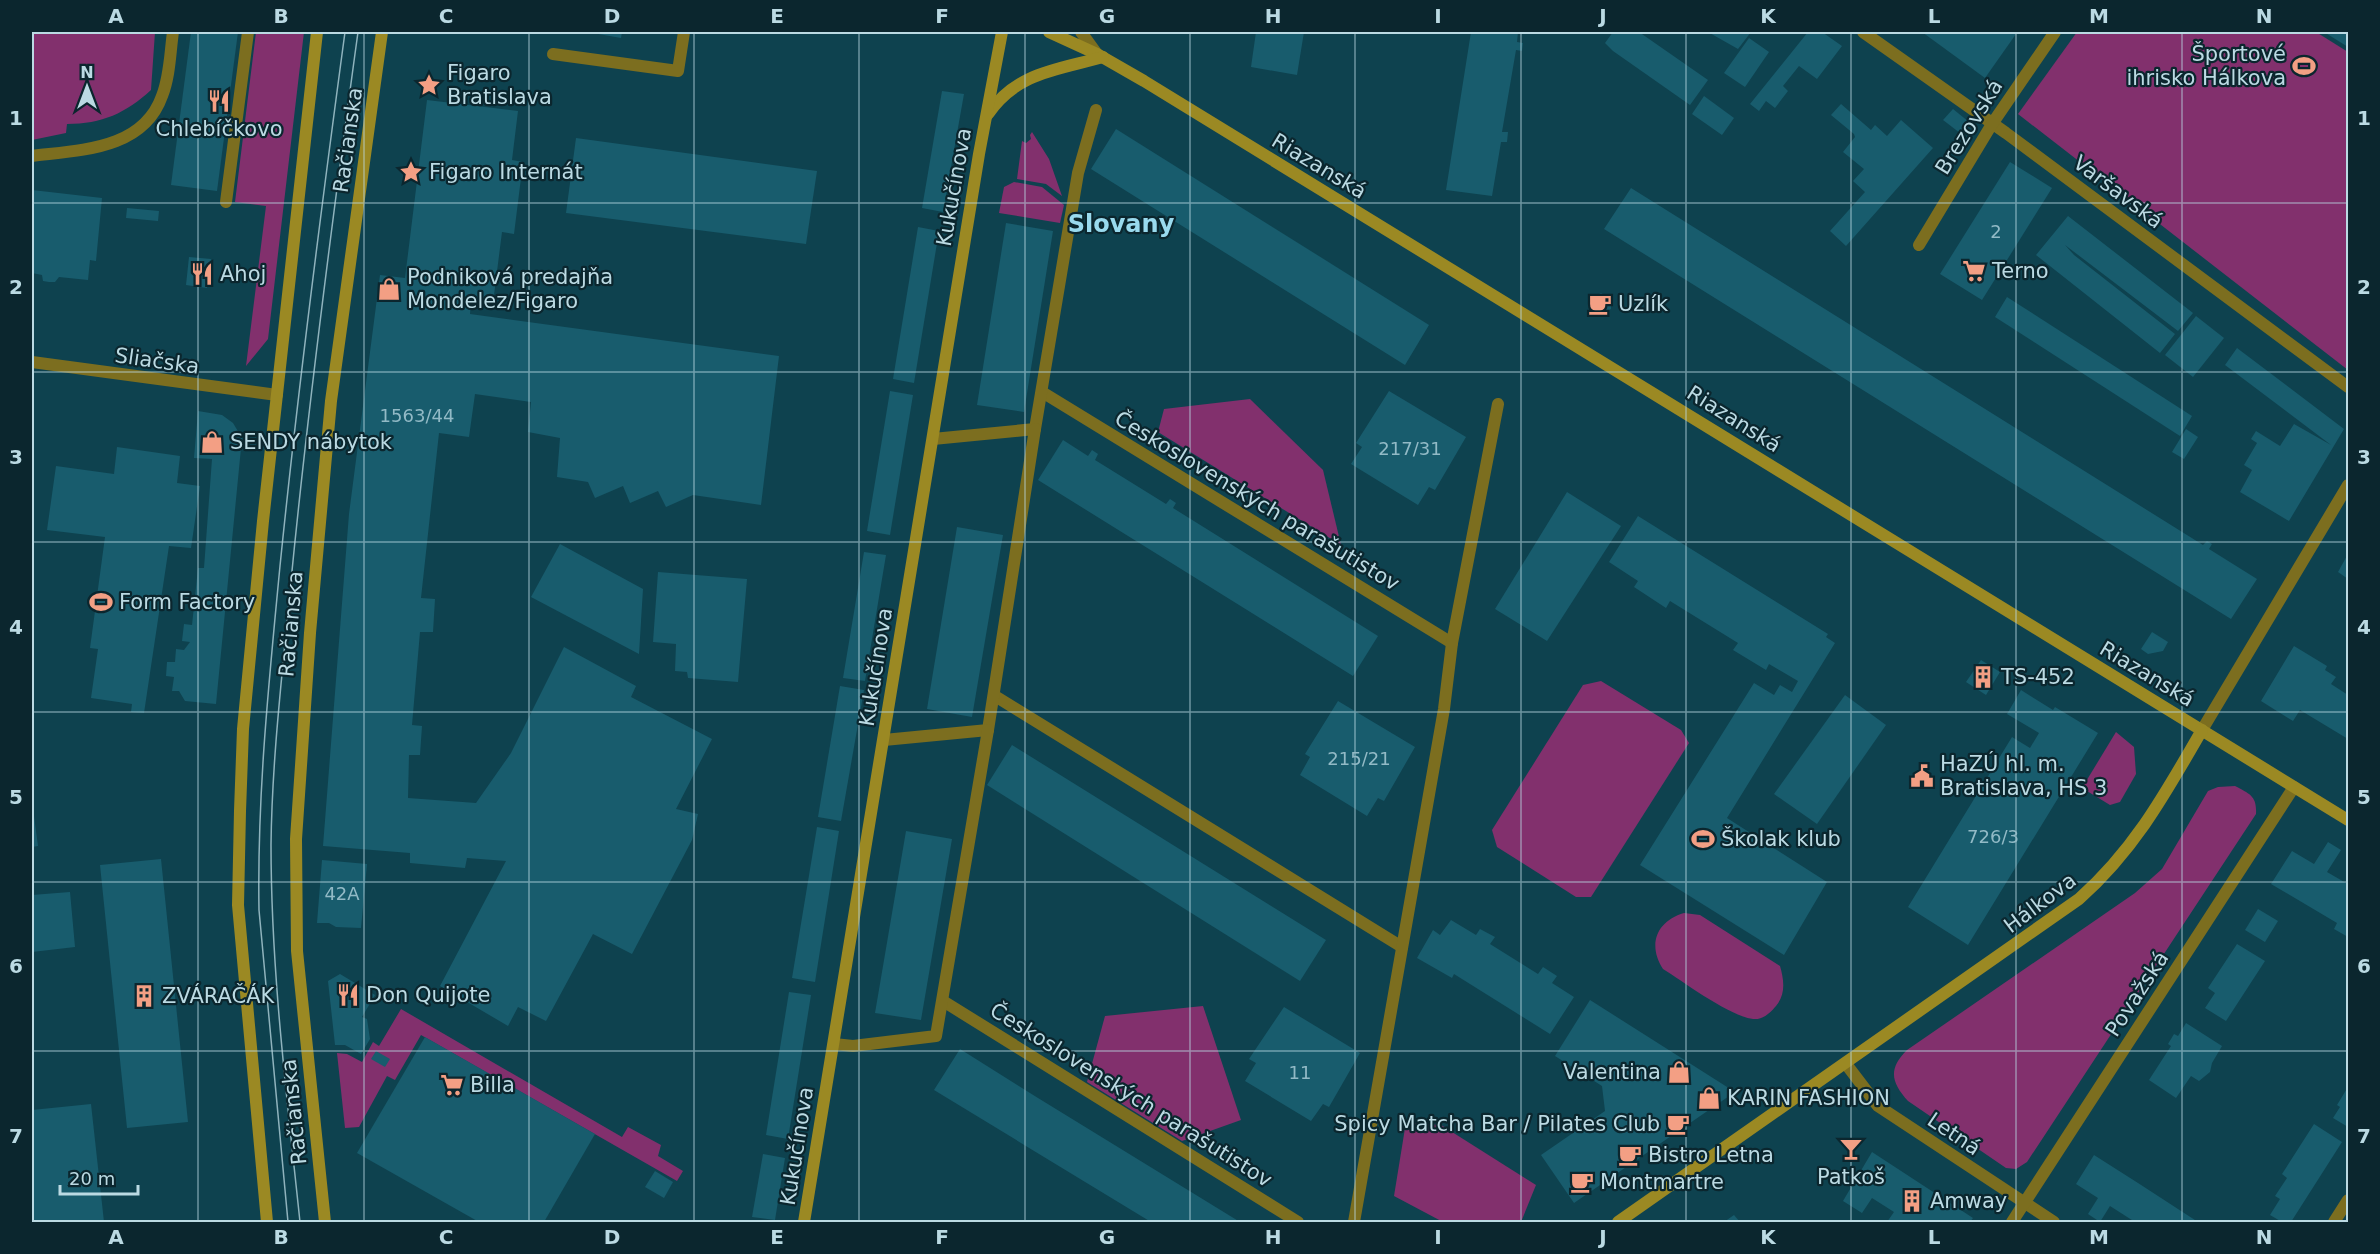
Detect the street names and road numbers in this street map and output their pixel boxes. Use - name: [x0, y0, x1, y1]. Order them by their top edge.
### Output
- street label: Brezovská: [1930, 75, 2008, 179]
- street label: Račianska: [329, 86, 367, 194]
- street label: Kukučínova: [932, 126, 976, 248]
- street label: Riazanská: [1267, 128, 1371, 204]
- street label: Varšavská: [2068, 150, 2168, 234]
- street label: Sliačska: [113, 343, 201, 379]
- street label: Riazanská: [1683, 381, 1785, 457]
- street label: Československých parašutistov: [1110, 405, 1404, 596]
- street label: Račianska: [274, 570, 308, 678]
- street label: Kukučínova: [855, 606, 897, 728]
- street label: Riazanská: [2095, 636, 2199, 712]
- street label: Hálkova: [1999, 868, 2081, 938]
- street label: Považská: [2101, 947, 2173, 1041]
- street label: Československých parašutistov: [986, 997, 1277, 1192]
- street label: Račianska: [277, 1058, 311, 1166]
- street label: Kukučínova: [776, 1085, 818, 1207]
- street label: Letná: [1923, 1108, 1985, 1160]

